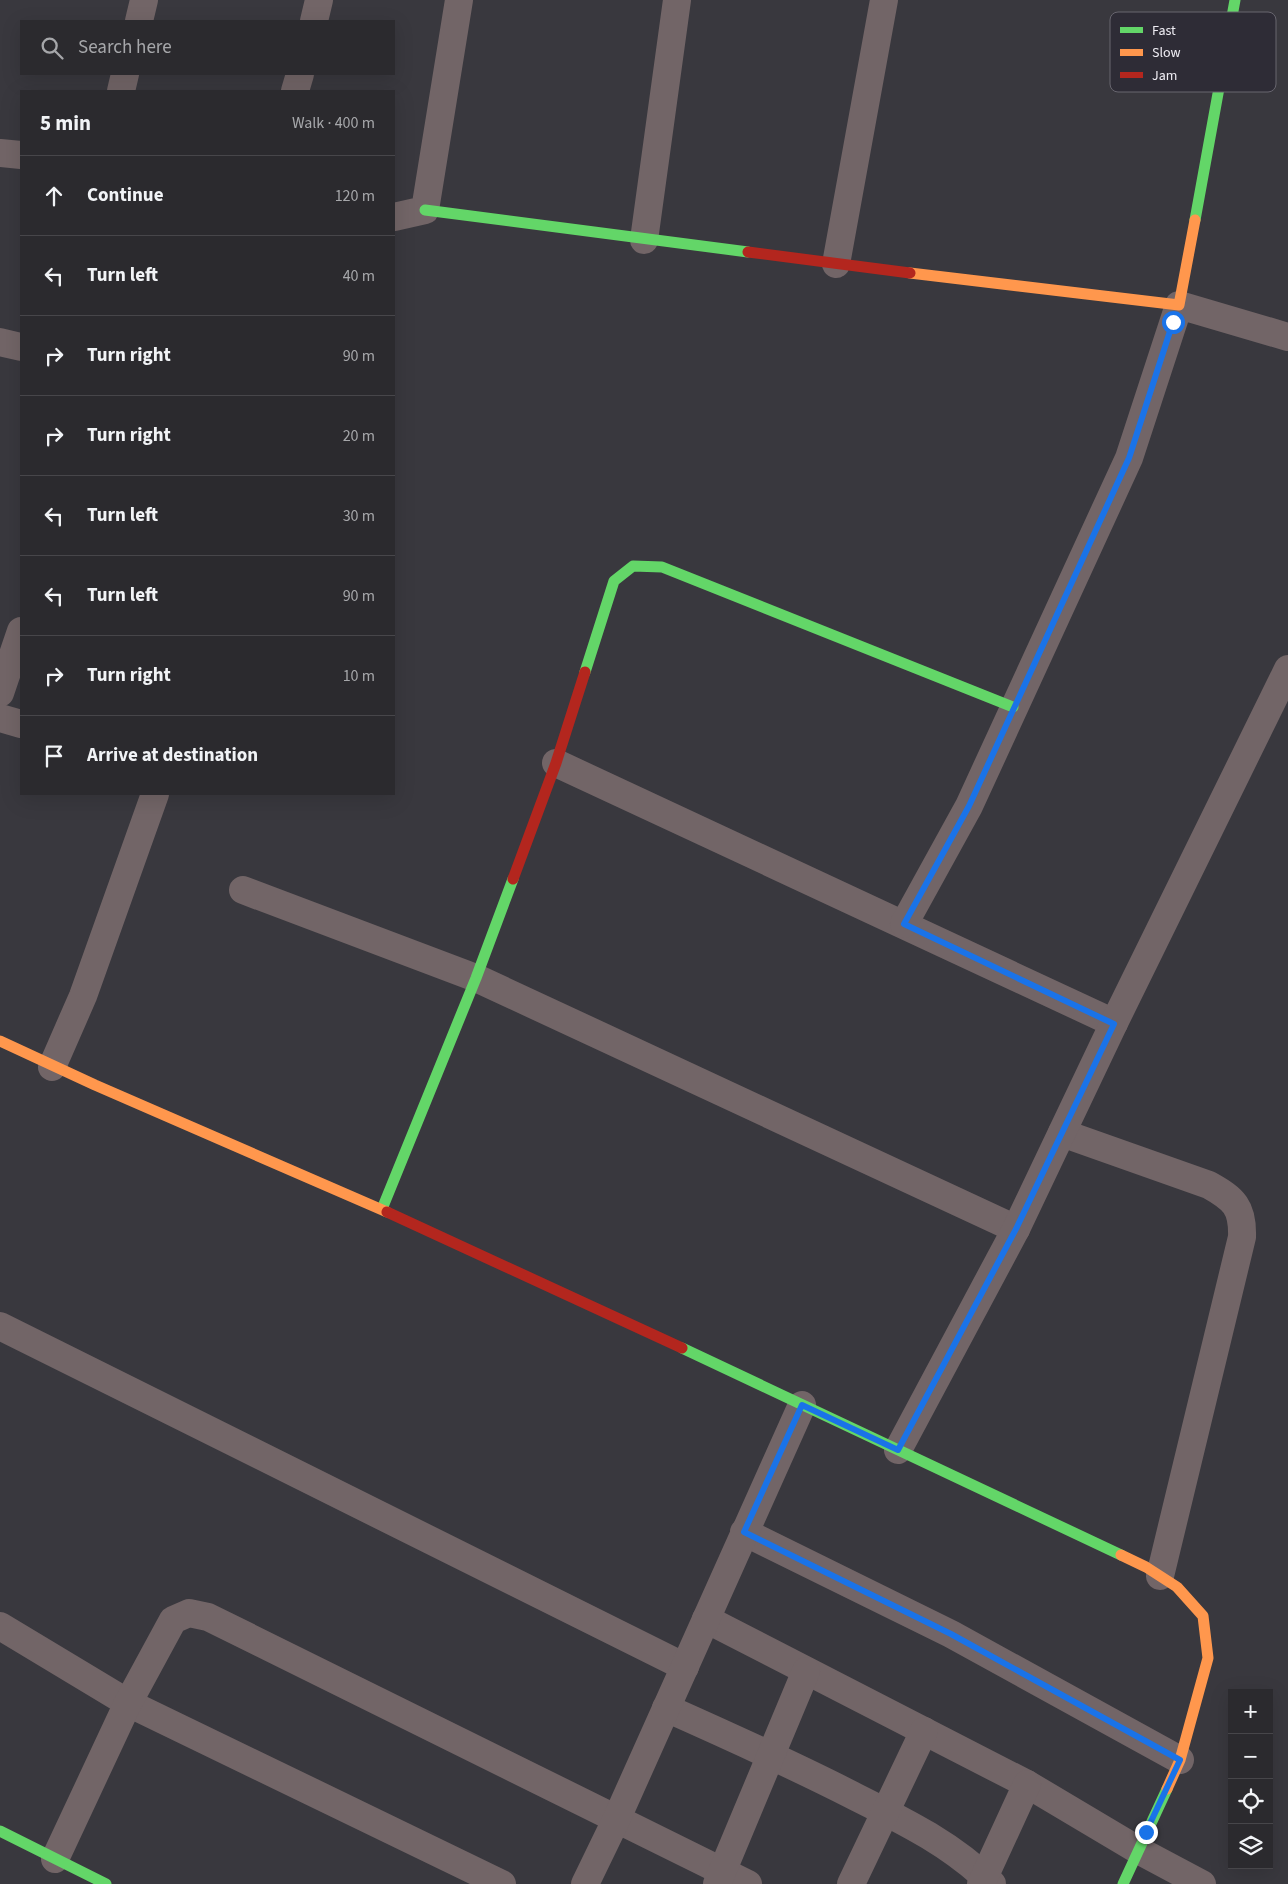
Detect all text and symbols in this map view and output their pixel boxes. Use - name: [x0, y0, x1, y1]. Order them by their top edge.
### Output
- legend: [1110, 12, 1276, 92]
- search box: [20, 20, 395, 75]
- text: Fast: [1152, 21, 1176, 41]
- icon: search: [38, 34, 66, 62]
- text: Search here: [78, 34, 172, 61]
- text: Slow: [1152, 43, 1181, 63]
- text: Jam: [1152, 66, 1177, 86]
- text: 5 min: [40, 108, 91, 138]
- text: Walk · 400 m: [292, 112, 375, 134]
- icon: ahead: [40, 182, 68, 210]
- text: Continue: [87, 182, 164, 209]
- text: 120 m: [335, 185, 375, 207]
- icon: left: [40, 262, 68, 290]
- text: Turn left: [87, 262, 158, 289]
- text: 40 m: [343, 265, 375, 287]
- route start: [1162, 311, 1185, 334]
- icon: right: [40, 342, 68, 370]
- text: Turn right: [87, 342, 171, 369]
- text: 90 m: [343, 345, 375, 367]
- icon: right: [40, 422, 68, 450]
- text: Turn right: [87, 422, 171, 449]
- text: 20 m: [343, 425, 375, 447]
- icon: left: [40, 502, 68, 530]
- text: Turn left: [87, 502, 158, 529]
- text: 30 m: [343, 505, 375, 527]
- icon: left: [40, 582, 68, 610]
- text: Turn left: [87, 582, 158, 609]
- text: 90 m: [343, 585, 375, 607]
- icon: right: [40, 662, 68, 690]
- text: Turn right: [87, 662, 171, 689]
- text: 10 m: [343, 665, 375, 687]
- icon: arrive: [40, 742, 68, 770]
- text: Arrive at destination: [87, 742, 258, 769]
- map controls: [1228, 1689, 1273, 1869]
- button: +: [1228, 1689, 1273, 1734]
- button: −: [1228, 1734, 1273, 1779]
- button: locate: [1228, 1779, 1273, 1824]
- route end: [1135, 1821, 1158, 1844]
- button: layers: [1228, 1824, 1273, 1869]

